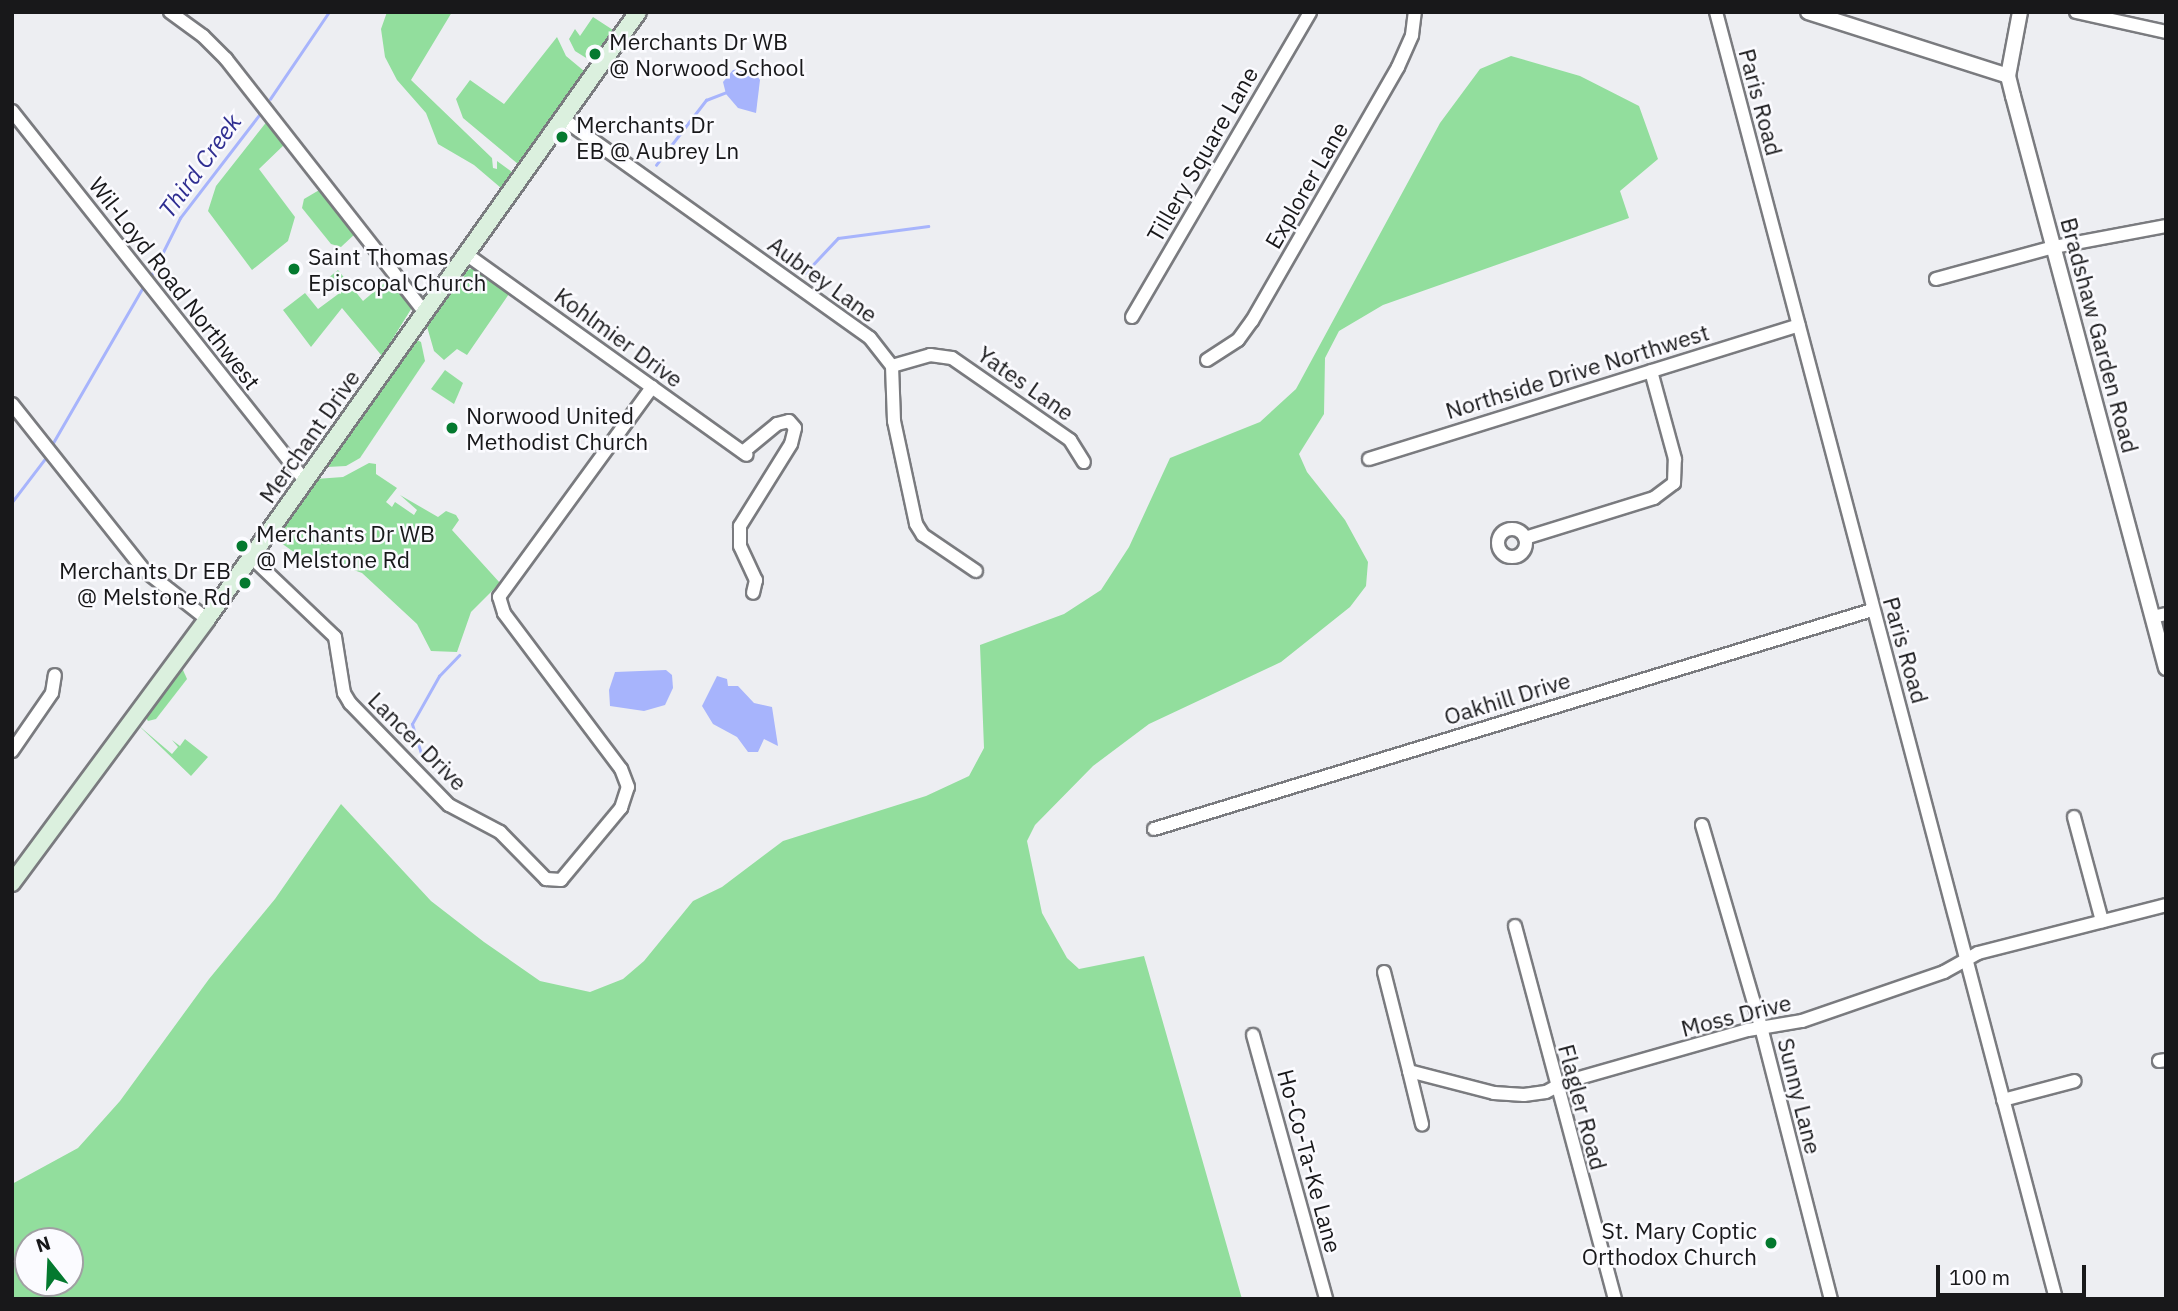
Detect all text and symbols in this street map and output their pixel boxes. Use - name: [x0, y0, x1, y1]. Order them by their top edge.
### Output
- place label: Merchants Dr WB @ Norwood School: [609, 27, 805, 81]
- street label: Paris Road: [1733, 45, 1789, 159]
- marker: Merchants Dr WB @ Norwood School: [587, 46, 603, 62]
- street label: Tillery Square Lane: [1141, 62, 1263, 246]
- water label: Third Creek: [153, 108, 247, 224]
- place label: Merchants Dr EB @ Aubrey Ln: [576, 110, 739, 164]
- street label: Explorer Lane: [1259, 117, 1353, 253]
- marker: Merchants Dr EB @ Aubrey Ln: [554, 129, 570, 145]
- street label: Wil-Loyd Road Northwest: [83, 171, 267, 395]
- street label: Bradshaw Garden Road: [2055, 214, 2145, 456]
- street label: Aubrey Lane: [763, 230, 883, 328]
- place label: Saint Thomas Episcopal Church: [308, 242, 487, 296]
- marker: Saint Thomas Episcopal Church: [286, 261, 302, 277]
- street label: Kohlmier Drive: [549, 281, 689, 393]
- street label: Northside Drive Northwest: [1442, 318, 1712, 424]
- street label: Yates Lane: [972, 340, 1080, 426]
- street label: Merchant Drive: [253, 364, 365, 508]
- place label: Norwood United Methodist Church: [466, 401, 648, 455]
- marker: Norwood United Methodist Church: [444, 420, 460, 436]
- place label: Merchants Dr WB @ Melstone Rd: [256, 519, 435, 573]
- marker: Merchants Dr WB @ Melstone Rd: [234, 538, 250, 554]
- place label: Merchants Dr EB @ Melstone Rd: [59, 556, 231, 610]
- marker: Merchants Dr EB @ Melstone Rd: [237, 575, 253, 591]
- street label: Paris Road: [1878, 593, 1934, 707]
- street label: Oakhill Drive: [1440, 666, 1574, 730]
- street label: Lancer Drive: [363, 686, 473, 796]
- street label: Moss Drive: [1678, 988, 1794, 1042]
- street label: Sunny Lane: [1772, 1035, 1828, 1157]
- street label: Flagler Road: [1553, 1041, 1613, 1173]
- street label: Ho-Co-Ta-Ke Lane: [1272, 1066, 1348, 1256]
- place label: St. Mary Coptic Orthodox Church: [1582, 1216, 1757, 1270]
- north arrow: [14, 1227, 84, 1297]
- text: N: [33, 1230, 53, 1257]
- marker: St. Mary Coptic Orthodox Church: [1763, 1235, 1779, 1251]
- scale bar: [1940, 1252, 2090, 1296]
- text: 100 m: [1949, 1263, 2010, 1291]

